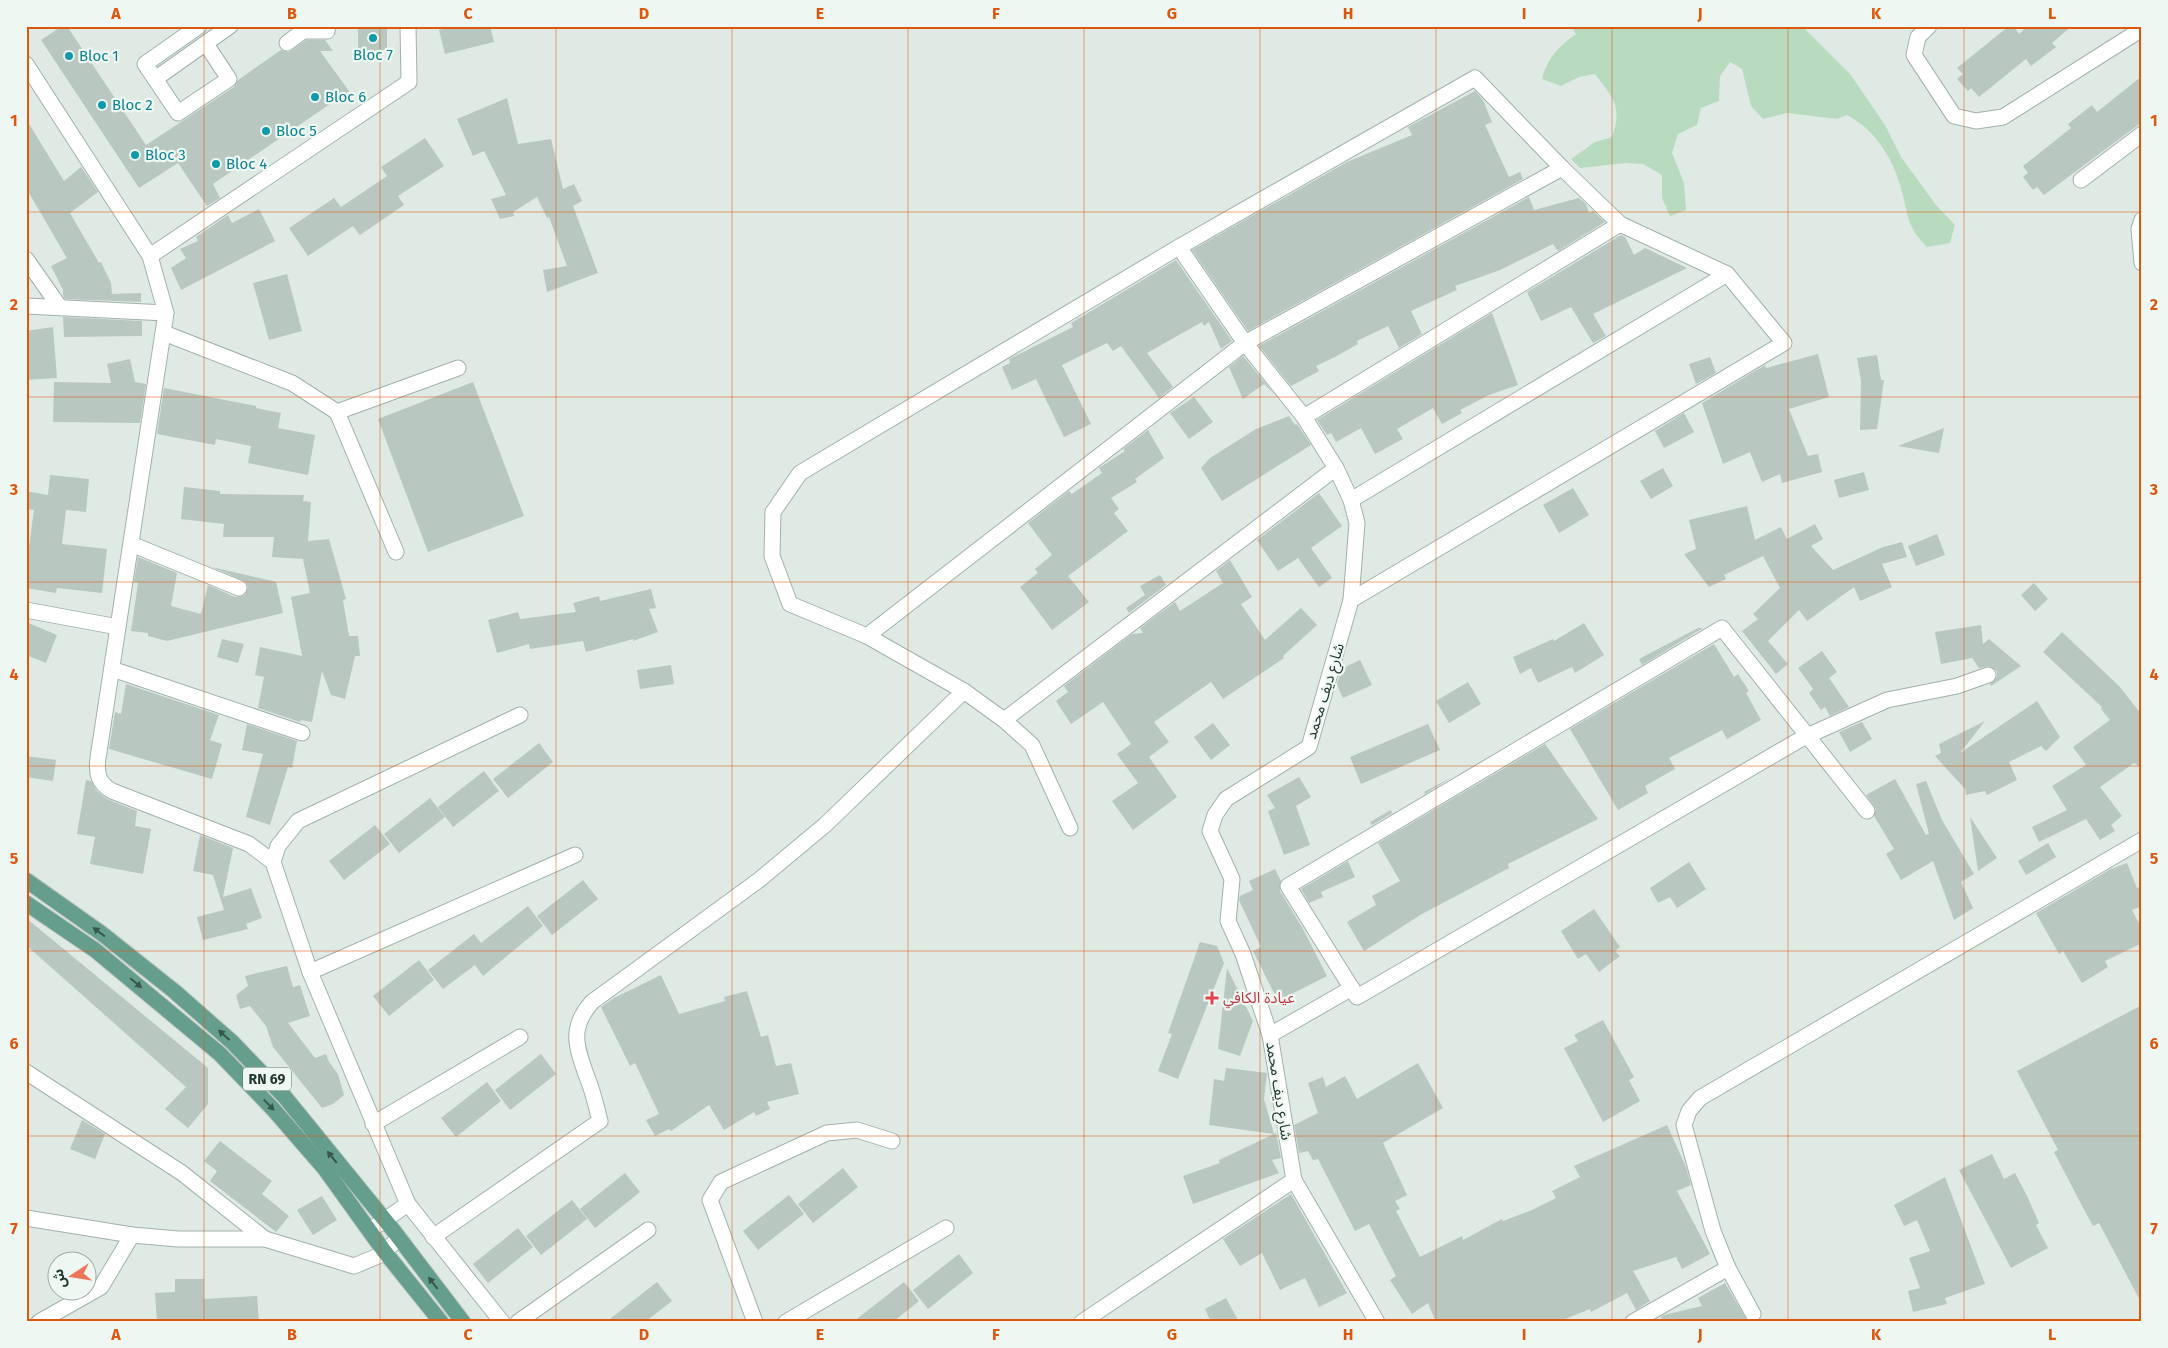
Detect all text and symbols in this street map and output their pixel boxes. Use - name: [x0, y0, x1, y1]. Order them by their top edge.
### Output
- text: A: [110, 4, 121, 23]
- text: B: [287, 4, 297, 23]
- text: C: [463, 4, 473, 23]
- text: D: [639, 4, 649, 23]
- text: E: [816, 4, 824, 23]
- text: F: [992, 4, 1000, 23]
- text: G: [1167, 4, 1177, 23]
- text: H: [1343, 4, 1353, 23]
- text: I: [1522, 4, 1526, 23]
- text: J: [1696, 4, 1703, 23]
- text: K: [1871, 4, 1882, 23]
- text: L: [2048, 4, 2056, 23]
- marker: Bloc 7: [367, 32, 379, 44]
- place label: Bloc 7: [353, 46, 393, 64]
- place label: Bloc 1: [79, 47, 119, 65]
- marker: Bloc 1: [63, 50, 75, 62]
- place label: Bloc 6: [325, 88, 366, 106]
- marker: Bloc 6: [309, 91, 321, 103]
- place label: Bloc 2: [112, 96, 153, 114]
- marker: Bloc 2: [96, 99, 108, 111]
- text: 1: [10, 111, 18, 130]
- text: 1: [2150, 111, 2158, 130]
- place label: Bloc 5: [276, 122, 317, 140]
- marker: Bloc 5: [260, 125, 272, 137]
- place label: Bloc 3: [145, 146, 186, 164]
- marker: Bloc 3: [129, 149, 141, 161]
- place label: Bloc 4: [226, 155, 267, 173]
- marker: Bloc 4: [210, 158, 222, 170]
- text: 2: [10, 295, 18, 314]
- text: 2: [2150, 295, 2158, 314]
- text: 3: [9, 480, 18, 499]
- text: 3: [2149, 480, 2158, 499]
- street label: شارع ديف محمد: [1302, 641, 1351, 742]
- text: 4: [9, 665, 19, 684]
- text: 4: [2149, 665, 2159, 684]
- text: 5: [10, 849, 19, 868]
- text: 5: [2150, 849, 2159, 868]
- one-way arrow: [93, 926, 106, 937]
- one-way arrow: [129, 978, 142, 989]
- place label: عيادة الكافي: [1223, 989, 1295, 1009]
- marker: عيادة الكافي: [1205, 991, 1219, 1005]
- one-way arrow: [219, 1029, 231, 1041]
- text: 6: [9, 1034, 19, 1053]
- text: 6: [2149, 1034, 2159, 1053]
- street label: شارع ديف محمد: [1259, 1041, 1296, 1142]
- road number: RN 69: [243, 1068, 291, 1090]
- one-way arrow: [263, 1098, 275, 1110]
- one-way arrow: [326, 1151, 337, 1164]
- text: 7: [10, 1219, 18, 1238]
- text: 7: [2150, 1219, 2158, 1238]
- north arrow: [48, 1250, 98, 1300]
- text: ش: [49, 1267, 70, 1290]
- one-way arrow: [428, 1277, 439, 1290]
- text: A: [110, 1325, 121, 1344]
- text: B: [287, 1325, 297, 1344]
- text: C: [463, 1325, 473, 1344]
- text: D: [639, 1325, 649, 1344]
- text: E: [816, 1325, 824, 1344]
- text: F: [992, 1325, 1000, 1344]
- text: G: [1167, 1325, 1177, 1344]
- text: H: [1343, 1325, 1353, 1344]
- text: I: [1522, 1325, 1526, 1344]
- text: J: [1696, 1325, 1703, 1344]
- text: K: [1871, 1325, 1882, 1344]
- text: L: [2048, 1325, 2056, 1344]

